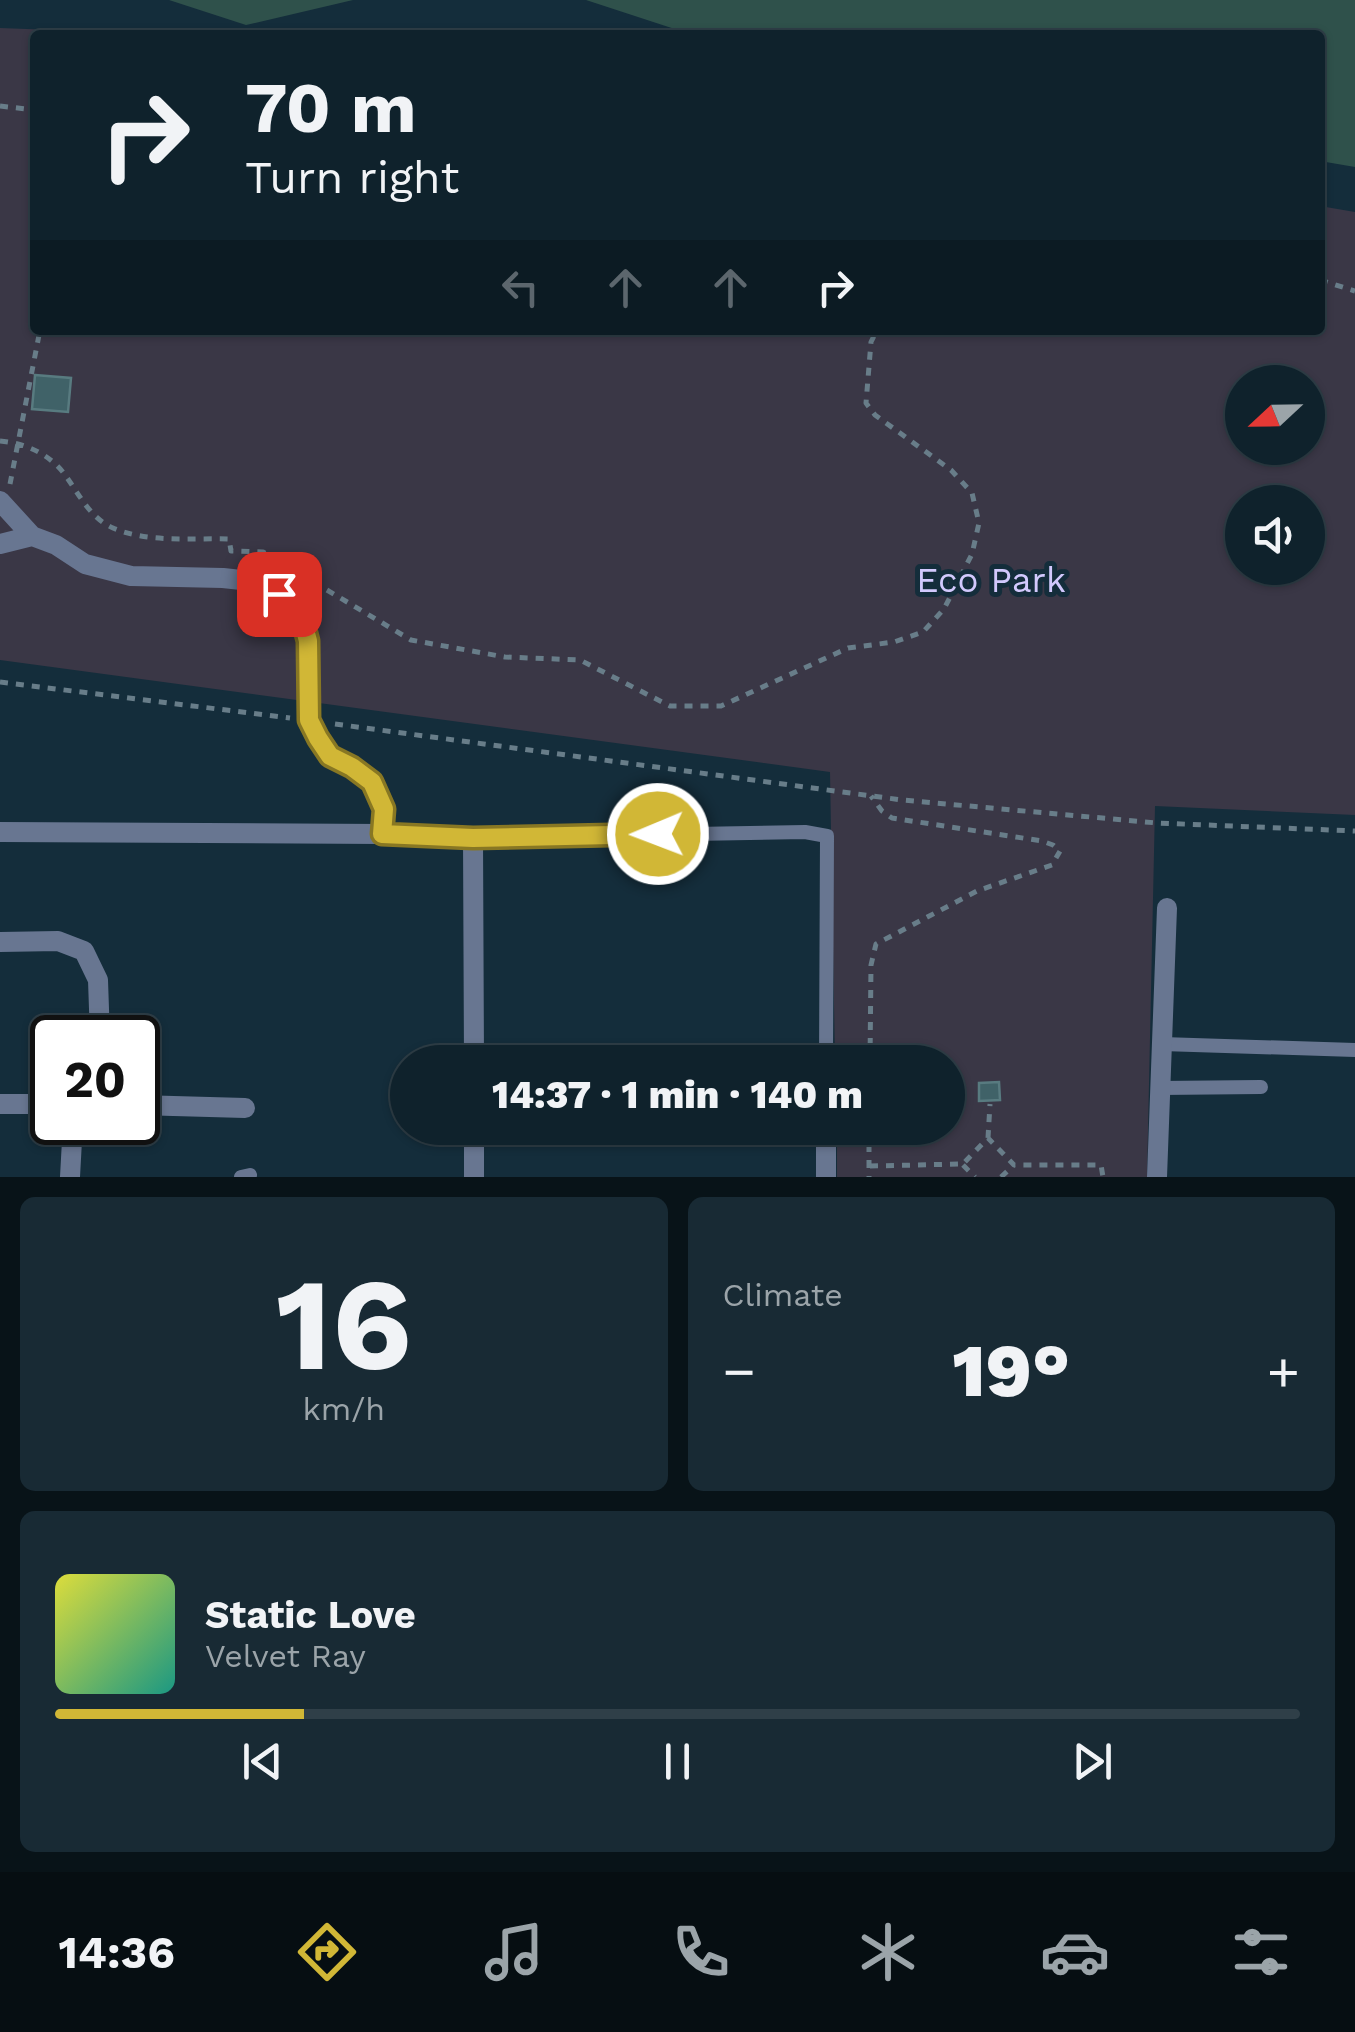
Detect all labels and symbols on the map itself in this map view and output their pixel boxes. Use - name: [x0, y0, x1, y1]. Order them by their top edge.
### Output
- north arrow: [1225, 365, 1325, 465]
- pin: [237, 552, 322, 637]
- park label: Eco Park: [916, 559, 1066, 601]
- position arrow: [606, 782, 710, 886]
- speed limit sign: 20: [30, 1015, 160, 1145]

